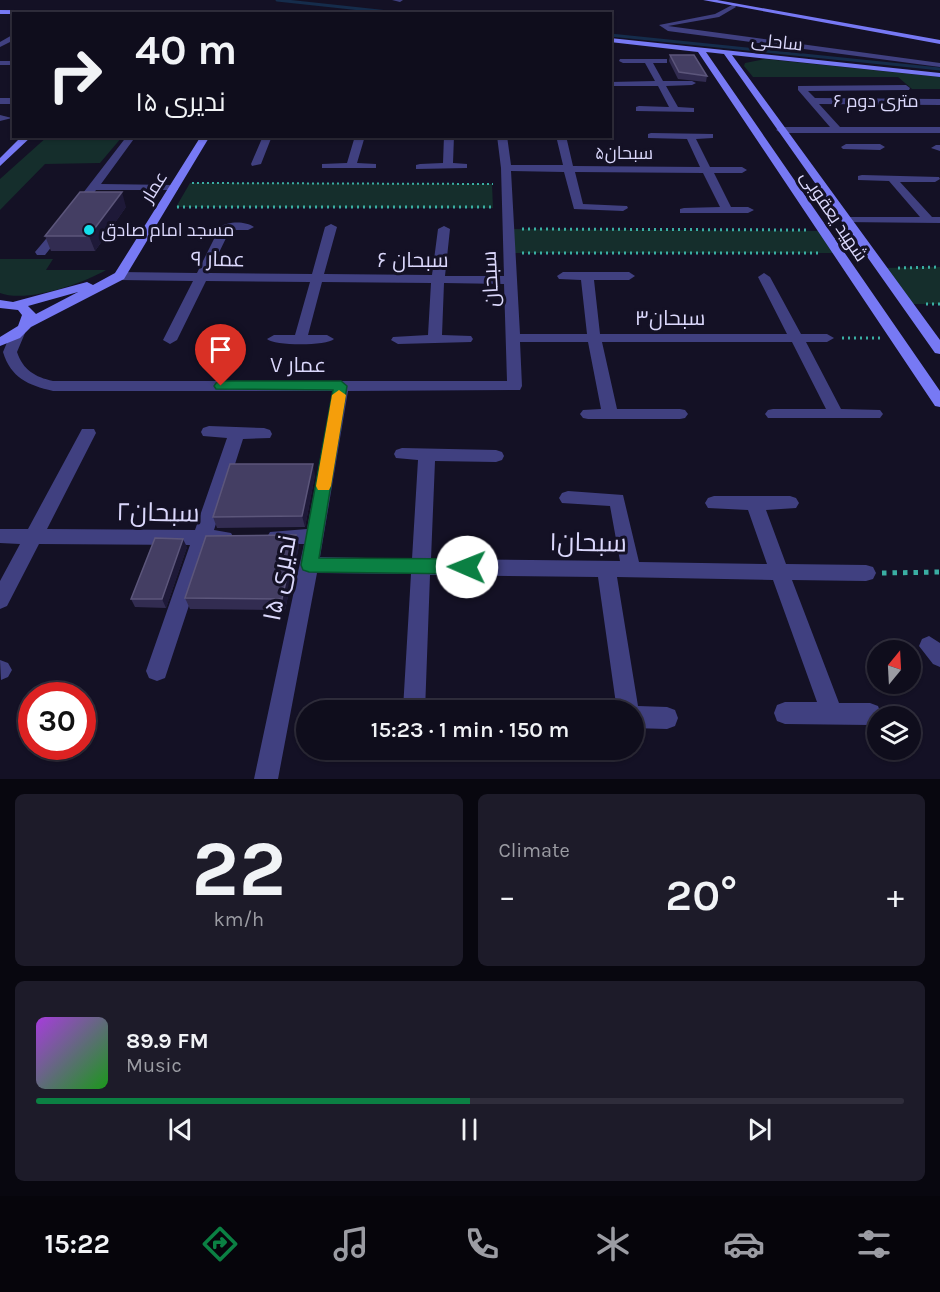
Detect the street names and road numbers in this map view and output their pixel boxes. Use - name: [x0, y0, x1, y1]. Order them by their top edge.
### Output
- street label: ساحلی: [750, 28, 804, 56]
- street label: ۶ متری دوم: [833, 90, 919, 113]
- street label: سبحان۵: [595, 142, 653, 164]
- street label: شهید یعقوبی: [796, 166, 872, 266]
- street label: عمار: [135, 167, 172, 208]
- street label: عمار ۹: [191, 247, 245, 271]
- street label: سبحان ۶: [377, 248, 449, 273]
- street label: سبحان: [477, 250, 504, 308]
- street label: سبحان۳: [635, 306, 705, 331]
- street label: عمار ۷: [270, 353, 326, 377]
- street label: سبحان۲: [116, 496, 200, 529]
- street label: سبحان۱: [549, 526, 627, 559]
- street label: ندیری ۱۵: [256, 532, 303, 624]

